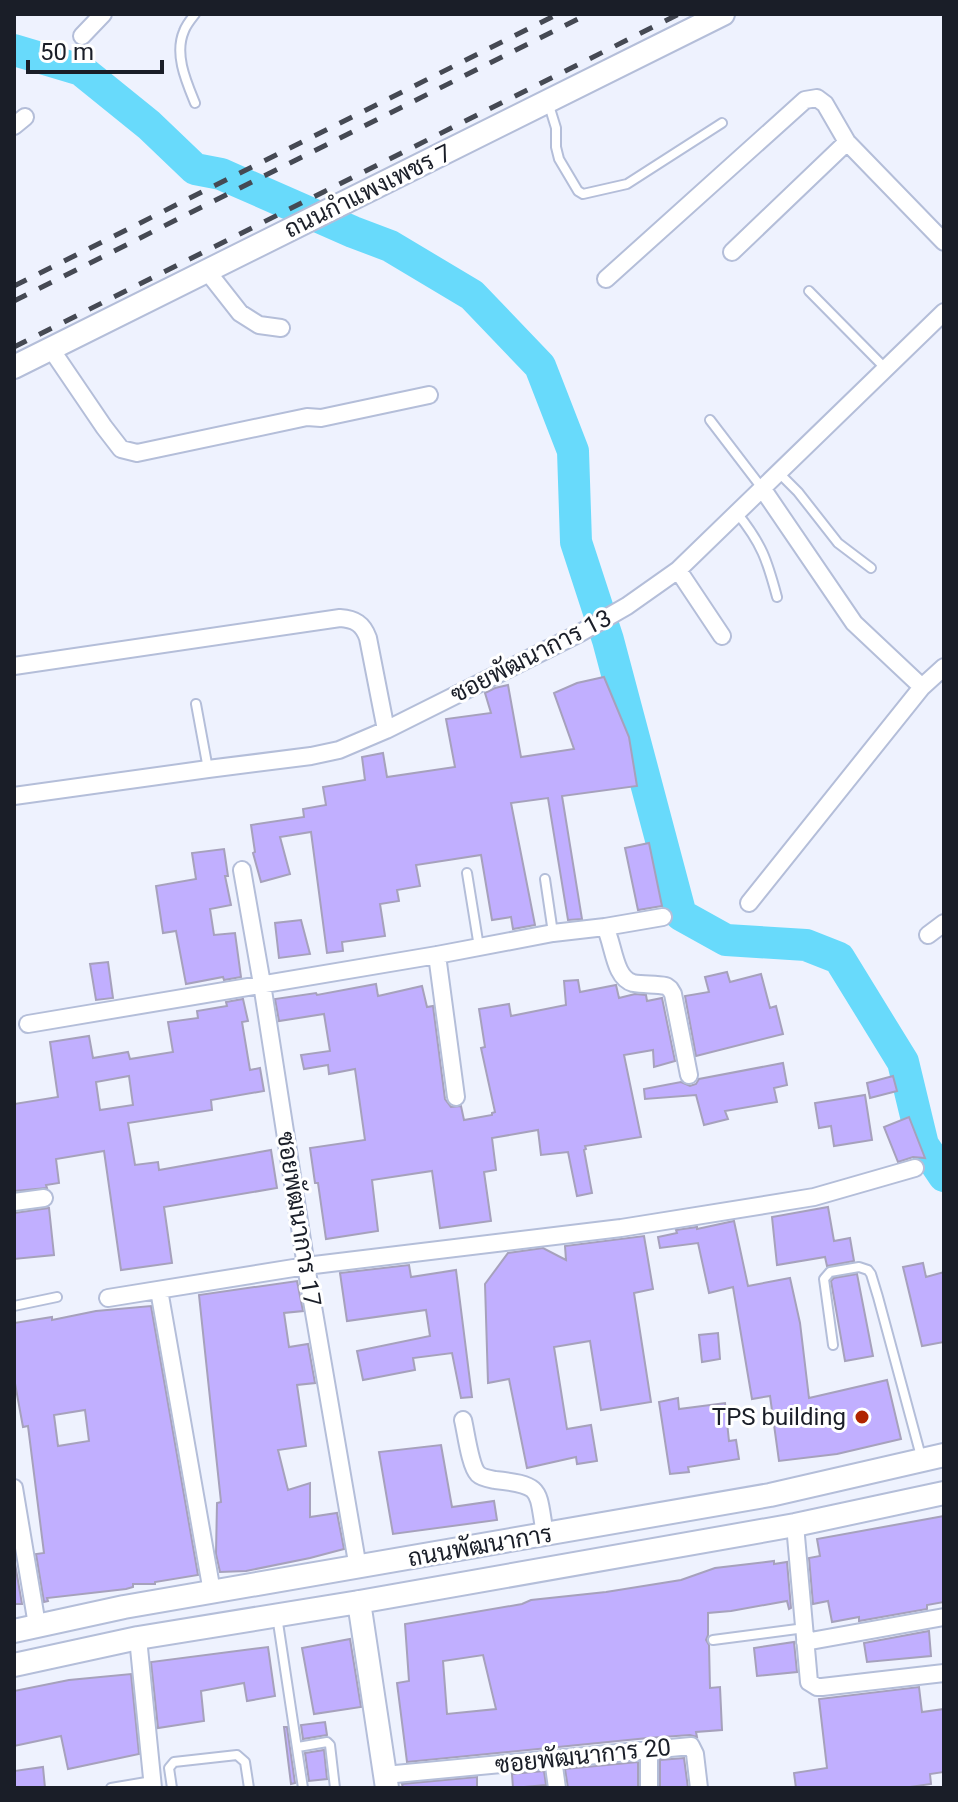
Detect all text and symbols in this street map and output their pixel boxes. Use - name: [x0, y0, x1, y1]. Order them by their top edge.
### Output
- scale bar: [28, 24, 162, 74]
- text: 50 m: [40, 38, 94, 66]
- street label: ถนนกำแพงเพชร 7: [280, 138, 456, 244]
- street label: ซอยพัฒนาการ 13: [446, 603, 616, 709]
- street label: ซอยพัฒนาการ 17: [271, 1130, 327, 1308]
- place label: TPS building: [712, 1403, 846, 1431]
- marker: TPS building: [853, 1408, 871, 1426]
- street label: ถนนพัฒนาการ: [406, 1520, 554, 1572]
- street label: ซอยพัฒนาการ 20: [494, 1733, 672, 1779]

